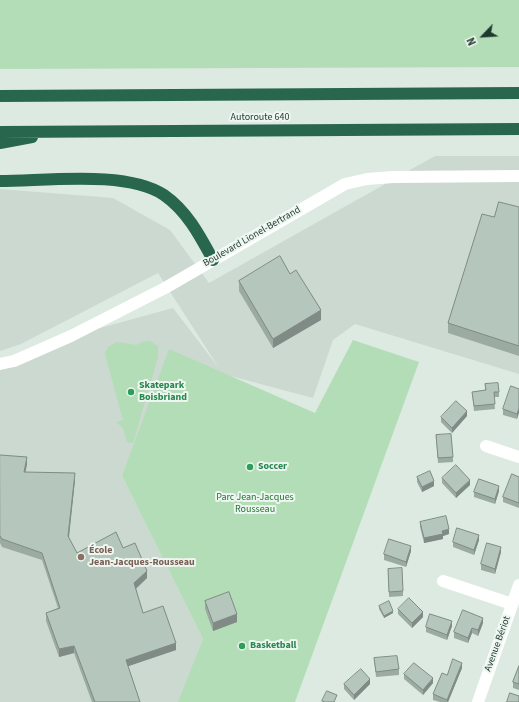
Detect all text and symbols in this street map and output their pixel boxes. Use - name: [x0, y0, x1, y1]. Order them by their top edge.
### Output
- north arrow: [463, 16, 503, 56]
- text: N: [463, 35, 480, 48]
- street label: Autoroute 640: [231, 112, 289, 124]
- street label: Boulevard Lionel-Bertrand: [201, 204, 303, 270]
- place label: Skatepark Boisbriand: [139, 380, 187, 404]
- marker: Skatepark Boisbriand: [126, 387, 136, 397]
- place label: Soccer: [258, 461, 287, 473]
- marker: Soccer: [245, 462, 255, 472]
- park label: Parc Jean-Jacques Rousseau: [216, 492, 294, 516]
- place label: École Jean-Jacques-Rousseau: [89, 545, 195, 568]
- marker: École Jean-Jacques-Rousseau: [76, 552, 86, 562]
- street label: Avenue Bériot: [482, 615, 514, 673]
- place label: Basketball: [250, 640, 296, 652]
- marker: Basketball: [237, 641, 247, 651]

